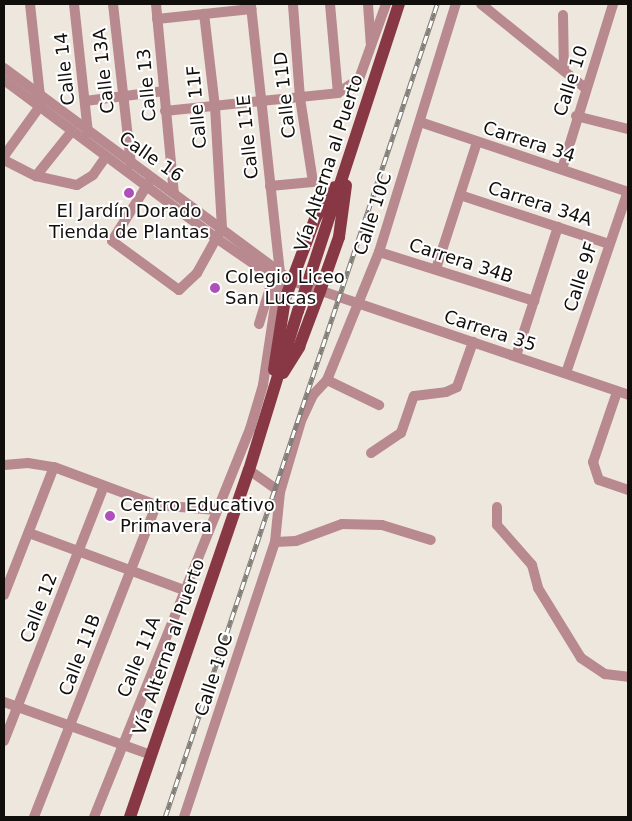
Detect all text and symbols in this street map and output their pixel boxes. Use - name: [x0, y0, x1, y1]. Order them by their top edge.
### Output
- street label: Calle 13A: [89, 27, 119, 115]
- street label: Calle 14: [50, 31, 80, 107]
- street label: Calle 10: [549, 43, 593, 119]
- street label: Calle 13: [133, 48, 161, 122]
- street label: Calle 11D: [270, 51, 300, 139]
- street label: Calle 11F: [183, 64, 211, 150]
- street label: Vía Alterna al Puerto: [290, 72, 368, 254]
- street label: Calle 11E: [233, 94, 263, 180]
- street label: Carrera 34: [480, 117, 578, 167]
- street label: Calle 16: [115, 127, 187, 187]
- street label: Calle 10C: [349, 170, 397, 258]
- street label: Carrera 34A: [485, 177, 595, 231]
- marker: El Jardín Dorado Tienda de Plantas: [123, 187, 135, 199]
- place label: El Jardín Dorado Tienda de Plantas: [49, 201, 209, 243]
- street label: Carrera 34B: [406, 234, 516, 288]
- street label: Calle 9F: [560, 239, 602, 315]
- place label: Colegio Liceo San Lucas: [225, 267, 345, 310]
- marker: Colegio Liceo San Lucas: [209, 282, 221, 294]
- street label: Carrera 35: [441, 306, 539, 356]
- place label: Centro Educativo Primavera: [120, 495, 275, 538]
- marker: Centro Educativo Primavera: [104, 510, 116, 522]
- street label: Vía Alterna al Puerto: [129, 556, 209, 738]
- street label: Calle 12: [16, 570, 62, 646]
- street label: Calle 11B: [55, 611, 105, 699]
- street label: Calle 11A: [113, 613, 165, 701]
- street label: Calle 10C: [190, 631, 238, 719]

